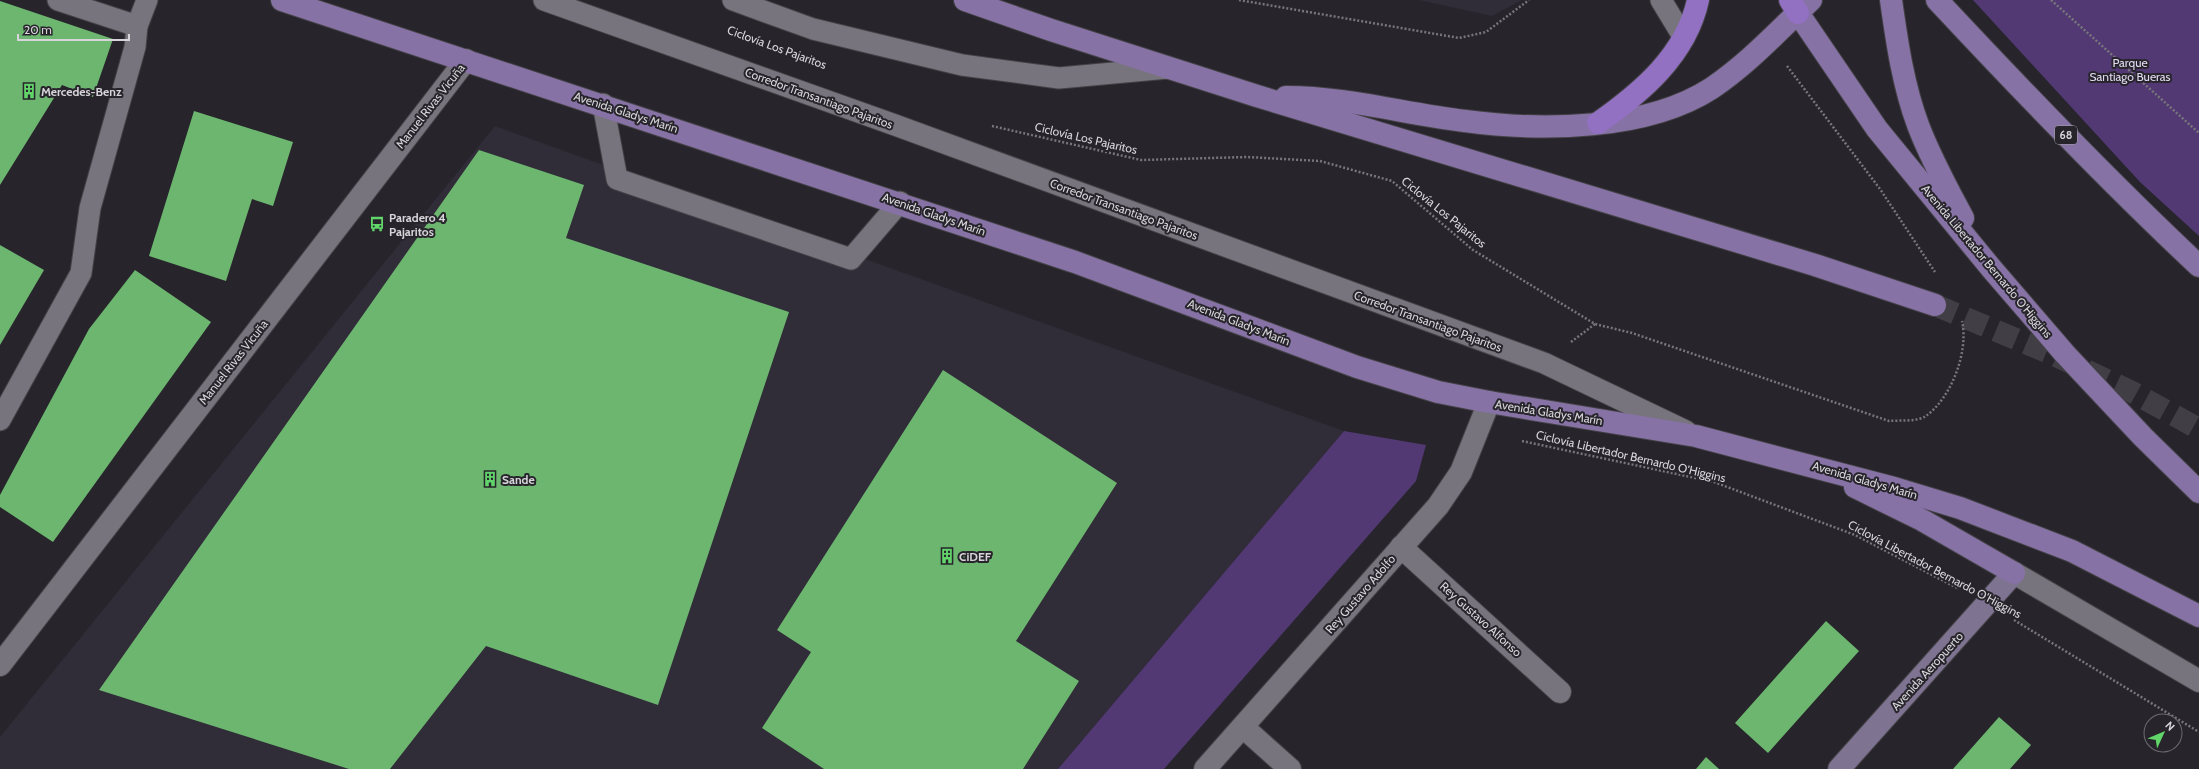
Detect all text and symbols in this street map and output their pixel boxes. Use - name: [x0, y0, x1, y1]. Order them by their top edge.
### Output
- scale bar: [18, 16, 129, 42]
- text: 20 m: [24, 22, 52, 37]
- street label: Ciclovía Los Pajaritos: [725, 22, 829, 72]
- park label: Parque Santiago Bueras: [2090, 55, 2171, 84]
- street label: Manuel Rivas Vicuña: [392, 60, 468, 151]
- street label: Corredor Transantiago Pajaritos: [743, 64, 895, 132]
- building icon: Mercedes-Benz: [20, 82, 38, 100]
- place label: Mercedes-Benz: [41, 84, 122, 99]
- street label: Avenida Gladys Marín: [572, 88, 680, 136]
- street label: Ciclovía Los Pajaritos: [1033, 119, 1139, 157]
- road number: 68: [2055, 126, 2077, 144]
- street label: Ciclovía Los Pajaritos: [1399, 173, 1489, 251]
- street label: Corredor Transantiago Pajaritos: [1048, 175, 1200, 243]
- street label: Avenida Libertador Bernardo O'Higgins: [1918, 181, 2056, 341]
- street label: Avenida Gladys Marín: [880, 189, 988, 239]
- place label: Paradero 4 Pajaritos: [389, 210, 446, 239]
- bus stop icon: Paradero 4 Pajaritos: [368, 215, 386, 233]
- street label: Corredor Transantiago Pajaritos: [1352, 287, 1504, 355]
- street label: Avenida Gladys Marín: [1186, 296, 1293, 349]
- street label: Manuel Rivas Vicuña: [195, 316, 271, 407]
- street label: Avenida Gladys Marín: [1494, 396, 1604, 428]
- street label: Ciclovía Libertador Bernardo O'Higgins: [1535, 427, 1727, 485]
- street label: Avenida Gladys Marín: [1811, 458, 1920, 502]
- building icon: Sande: [481, 470, 499, 488]
- place label: Sande: [502, 472, 535, 487]
- street label: Ciclovía Libertador Bernardo O'Higgins: [1846, 517, 2024, 621]
- building icon: CiDEF: [938, 547, 956, 565]
- place label: CiDEF: [959, 549, 992, 564]
- street label: Rey Gustavo Adolfo: [1322, 551, 1399, 636]
- street label: Rey Gustavo Alfonso: [1437, 578, 1525, 660]
- street label: Avenida Aeropuerto: [1888, 628, 1966, 713]
- north arrow: [2143, 713, 2183, 753]
- text: N: [2162, 718, 2178, 734]

